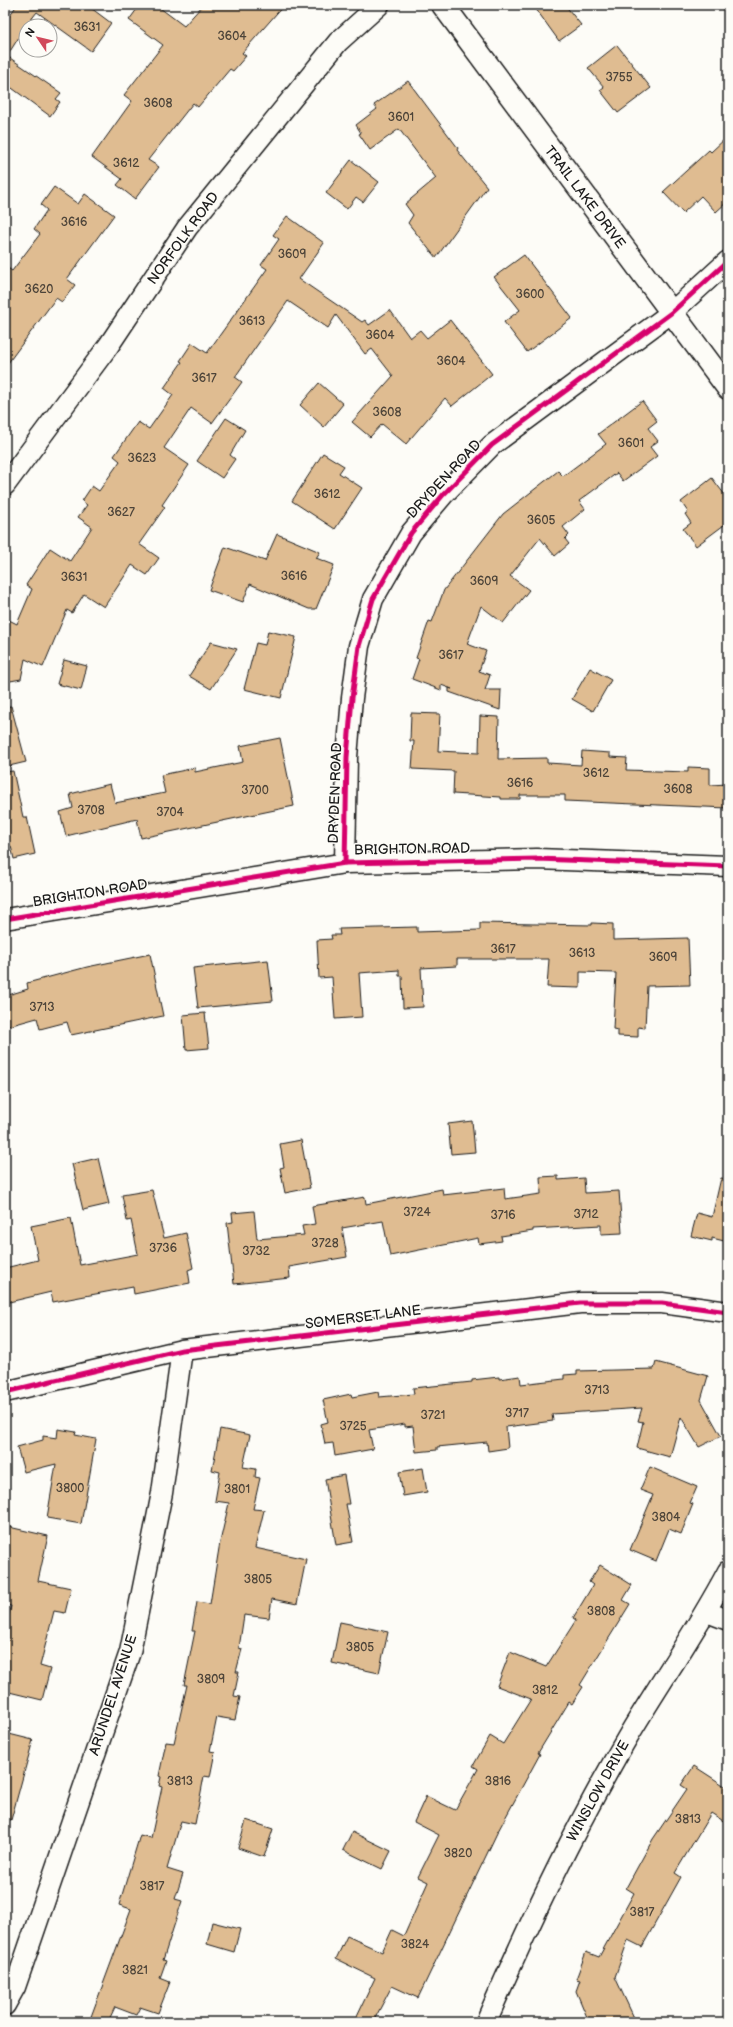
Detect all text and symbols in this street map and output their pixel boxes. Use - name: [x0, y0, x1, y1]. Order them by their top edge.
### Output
- north arrow: [18, 18, 58, 58]
- house number: 3631: [74, 20, 100, 35]
- text: N: [23, 25, 38, 40]
- house number: 3604: [217, 29, 247, 44]
- house number: 3755: [605, 70, 633, 85]
- house number: 3608: [144, 96, 172, 111]
- house number: 3601: [388, 110, 414, 125]
- street label: TRAIL LAKE DRIVE: [541, 142, 629, 252]
- house number: 3612: [113, 156, 139, 171]
- street label: NORFOLK ROAD: [144, 189, 222, 287]
- house number: 3616: [61, 215, 87, 230]
- house number: 3609: [278, 247, 306, 262]
- house number: 3620: [25, 282, 53, 297]
- house number: 3600: [516, 287, 544, 302]
- house number: 3613: [239, 314, 265, 329]
- house number: 3604: [365, 328, 395, 343]
- house number: 3604: [436, 354, 466, 369]
- house number: 3617: [191, 371, 217, 386]
- house number: 3608: [373, 405, 401, 420]
- street label: DRYDEN ROAD: [403, 436, 485, 522]
- house number: 3601: [618, 436, 644, 451]
- house number: 3623: [128, 451, 156, 466]
- house number: 3612: [314, 487, 340, 502]
- house number: 3627: [107, 505, 135, 520]
- house number: 3605: [527, 513, 555, 528]
- house number: 3616: [281, 569, 307, 584]
- house number: 3631: [61, 570, 87, 585]
- house number: 3609: [470, 574, 498, 589]
- house number: 3617: [438, 648, 464, 663]
- street label: DRYDEN ROAD: [325, 742, 345, 844]
- house number: 3612: [583, 766, 609, 781]
- house number: 3616: [507, 776, 533, 791]
- house number: 3608: [664, 782, 692, 797]
- house number: 3700: [241, 783, 269, 798]
- house number: 3708: [77, 803, 105, 818]
- house number: 3704: [156, 805, 185, 820]
- street label: BRIGHTON ROAD: [354, 839, 470, 859]
- street label: BRIGHTON ROAD: [31, 876, 149, 910]
- house number: 3617: [490, 942, 516, 957]
- house number: 3613: [569, 946, 595, 961]
- house number: 3609: [649, 950, 677, 965]
- house number: 3713: [29, 1000, 55, 1015]
- house number: 3724: [403, 1205, 431, 1220]
- house number: 3712: [574, 1207, 599, 1222]
- house number: 3716: [490, 1208, 516, 1223]
- house number: 3728: [311, 1236, 339, 1251]
- house number: 3736: [149, 1241, 177, 1256]
- house number: 3732: [242, 1244, 270, 1259]
- street label: SOMERSET LANE: [304, 1301, 422, 1333]
- house number: 3713: [584, 1383, 610, 1398]
- house number: 3717: [505, 1406, 529, 1421]
- house number: 3721: [421, 1408, 445, 1423]
- house number: 3725: [339, 1419, 367, 1434]
- house number: 3800: [56, 1481, 84, 1496]
- house number: 3801: [224, 1482, 250, 1497]
- house number: 3804: [652, 1510, 681, 1525]
- house number: 3805: [244, 1572, 272, 1587]
- house number: 3808: [587, 1604, 615, 1619]
- street label: ARUNDEL AVENUE: [85, 1633, 141, 1757]
- house number: 3805: [346, 1640, 374, 1655]
- house number: 3809: [197, 1672, 225, 1687]
- house number: 3812: [532, 1683, 558, 1698]
- street label: WINSLOW DRIVE: [563, 1737, 633, 1845]
- house number: 3813: [167, 1774, 193, 1789]
- house number: 3816: [485, 1774, 511, 1789]
- house number: 3813: [675, 1812, 701, 1827]
- house number: 3820: [444, 1846, 472, 1861]
- house number: 3817: [140, 1879, 165, 1894]
- house number: 3817: [630, 1905, 655, 1920]
- house number: 3824: [401, 1937, 430, 1952]
- house number: 3821: [122, 1963, 148, 1978]

